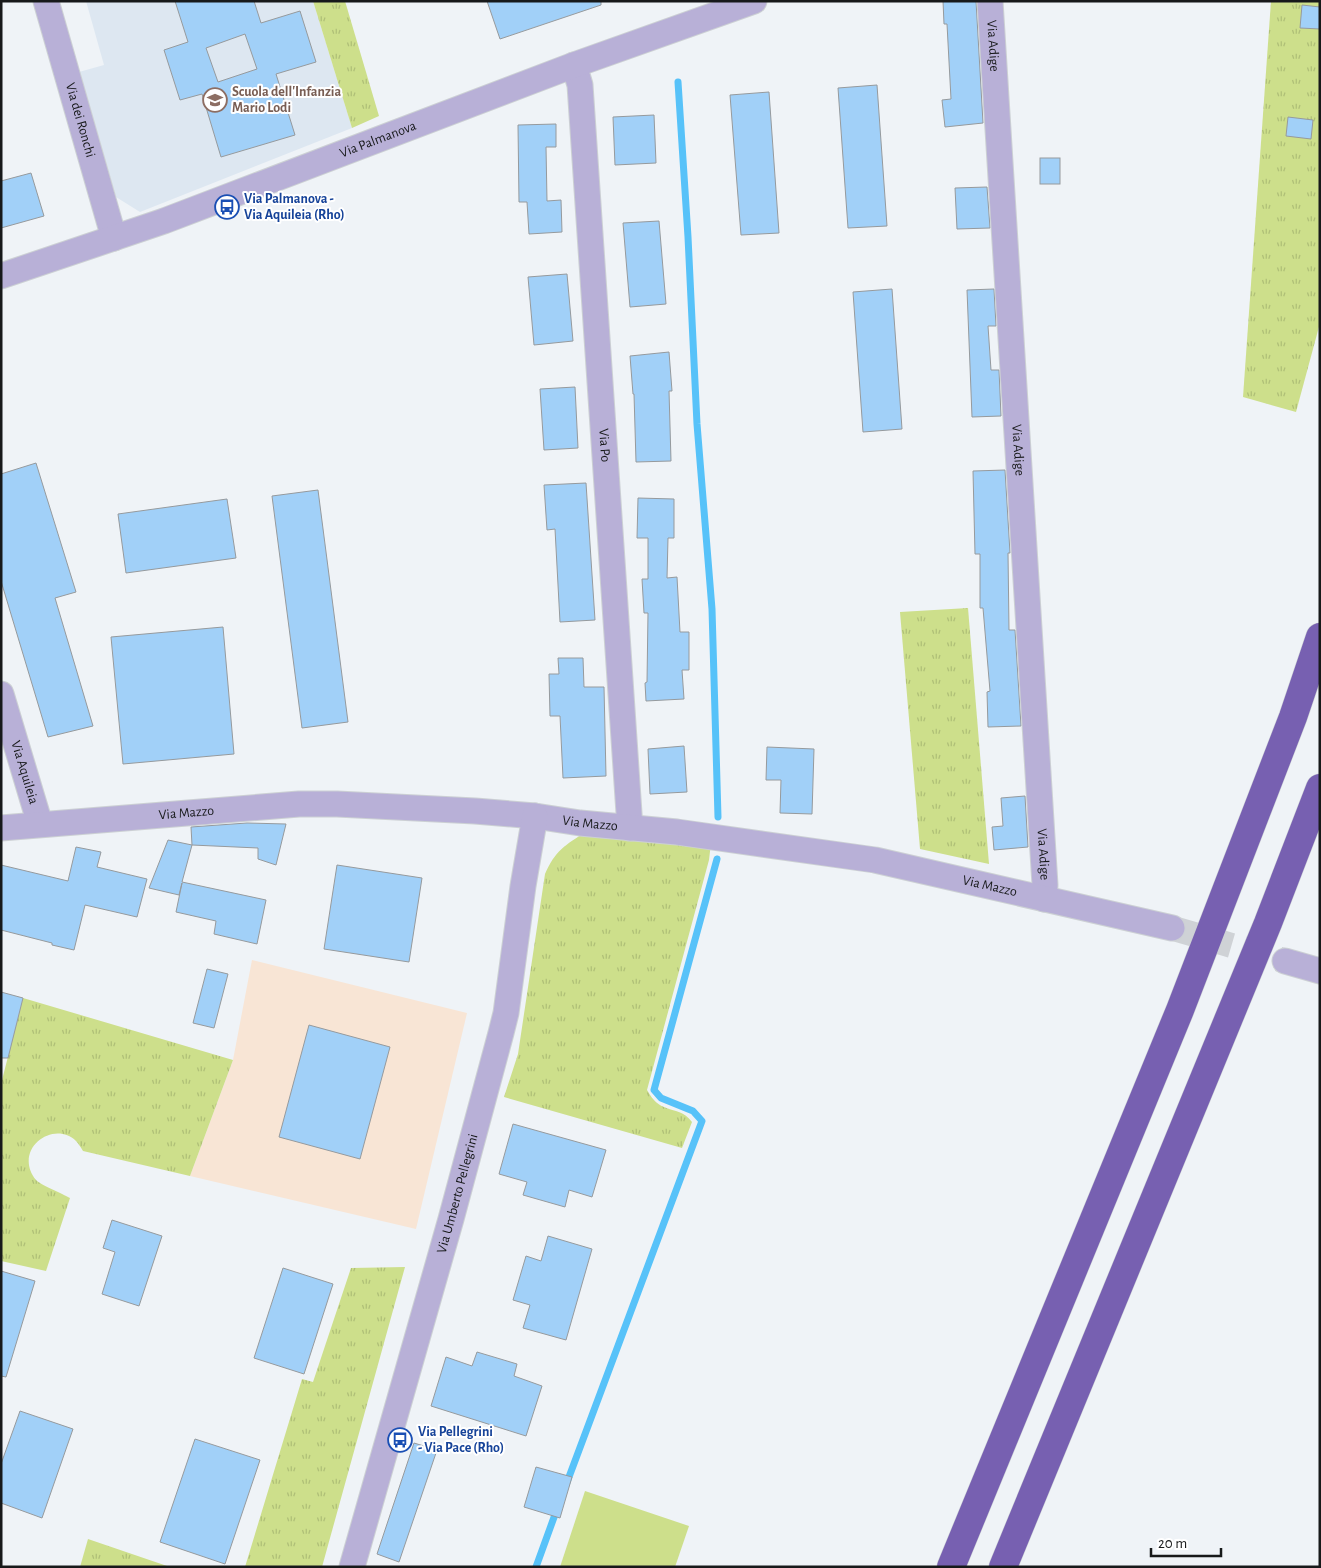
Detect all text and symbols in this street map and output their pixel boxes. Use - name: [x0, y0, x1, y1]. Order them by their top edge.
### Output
- street label: Via Adige: [984, 20, 1001, 72]
- street label: Via dei Ronchi: [63, 81, 98, 159]
- place label: Scuola dell'Infanzia Mario Lodi: [232, 85, 341, 115]
- school or university icon: Scuola dell'Infanzia Mario Lodi: [202, 87, 228, 113]
- street label: Via Palmanova: [338, 119, 419, 160]
- place label: Via Palmanova - Via Aquileia (Rho): [244, 192, 345, 222]
- bus stop icon: Via Palmanova - Via Aquileia (Rho): [214, 194, 240, 220]
- street label: Via Adige: [1009, 424, 1027, 476]
- street label: Via Po: [596, 428, 612, 463]
- street label: Via Aquileia: [8, 739, 41, 806]
- street label: Via Mazzo: [158, 804, 215, 822]
- street label: Via Mazzo: [561, 813, 619, 833]
- street label: Via Adige: [1034, 828, 1052, 881]
- street label: Via Mazzo: [961, 873, 1019, 899]
- street label: Via Umberto Pellegrini: [435, 1132, 481, 1255]
- place label: Via Pellegrini - Via Pace (Rho): [418, 1425, 504, 1455]
- bus stop icon: Via Pellegrini - Via Pace (Rho): [387, 1427, 413, 1453]
- scale bar: [1151, 1526, 1221, 1558]
- text: 20 m: [1158, 1536, 1187, 1551]

